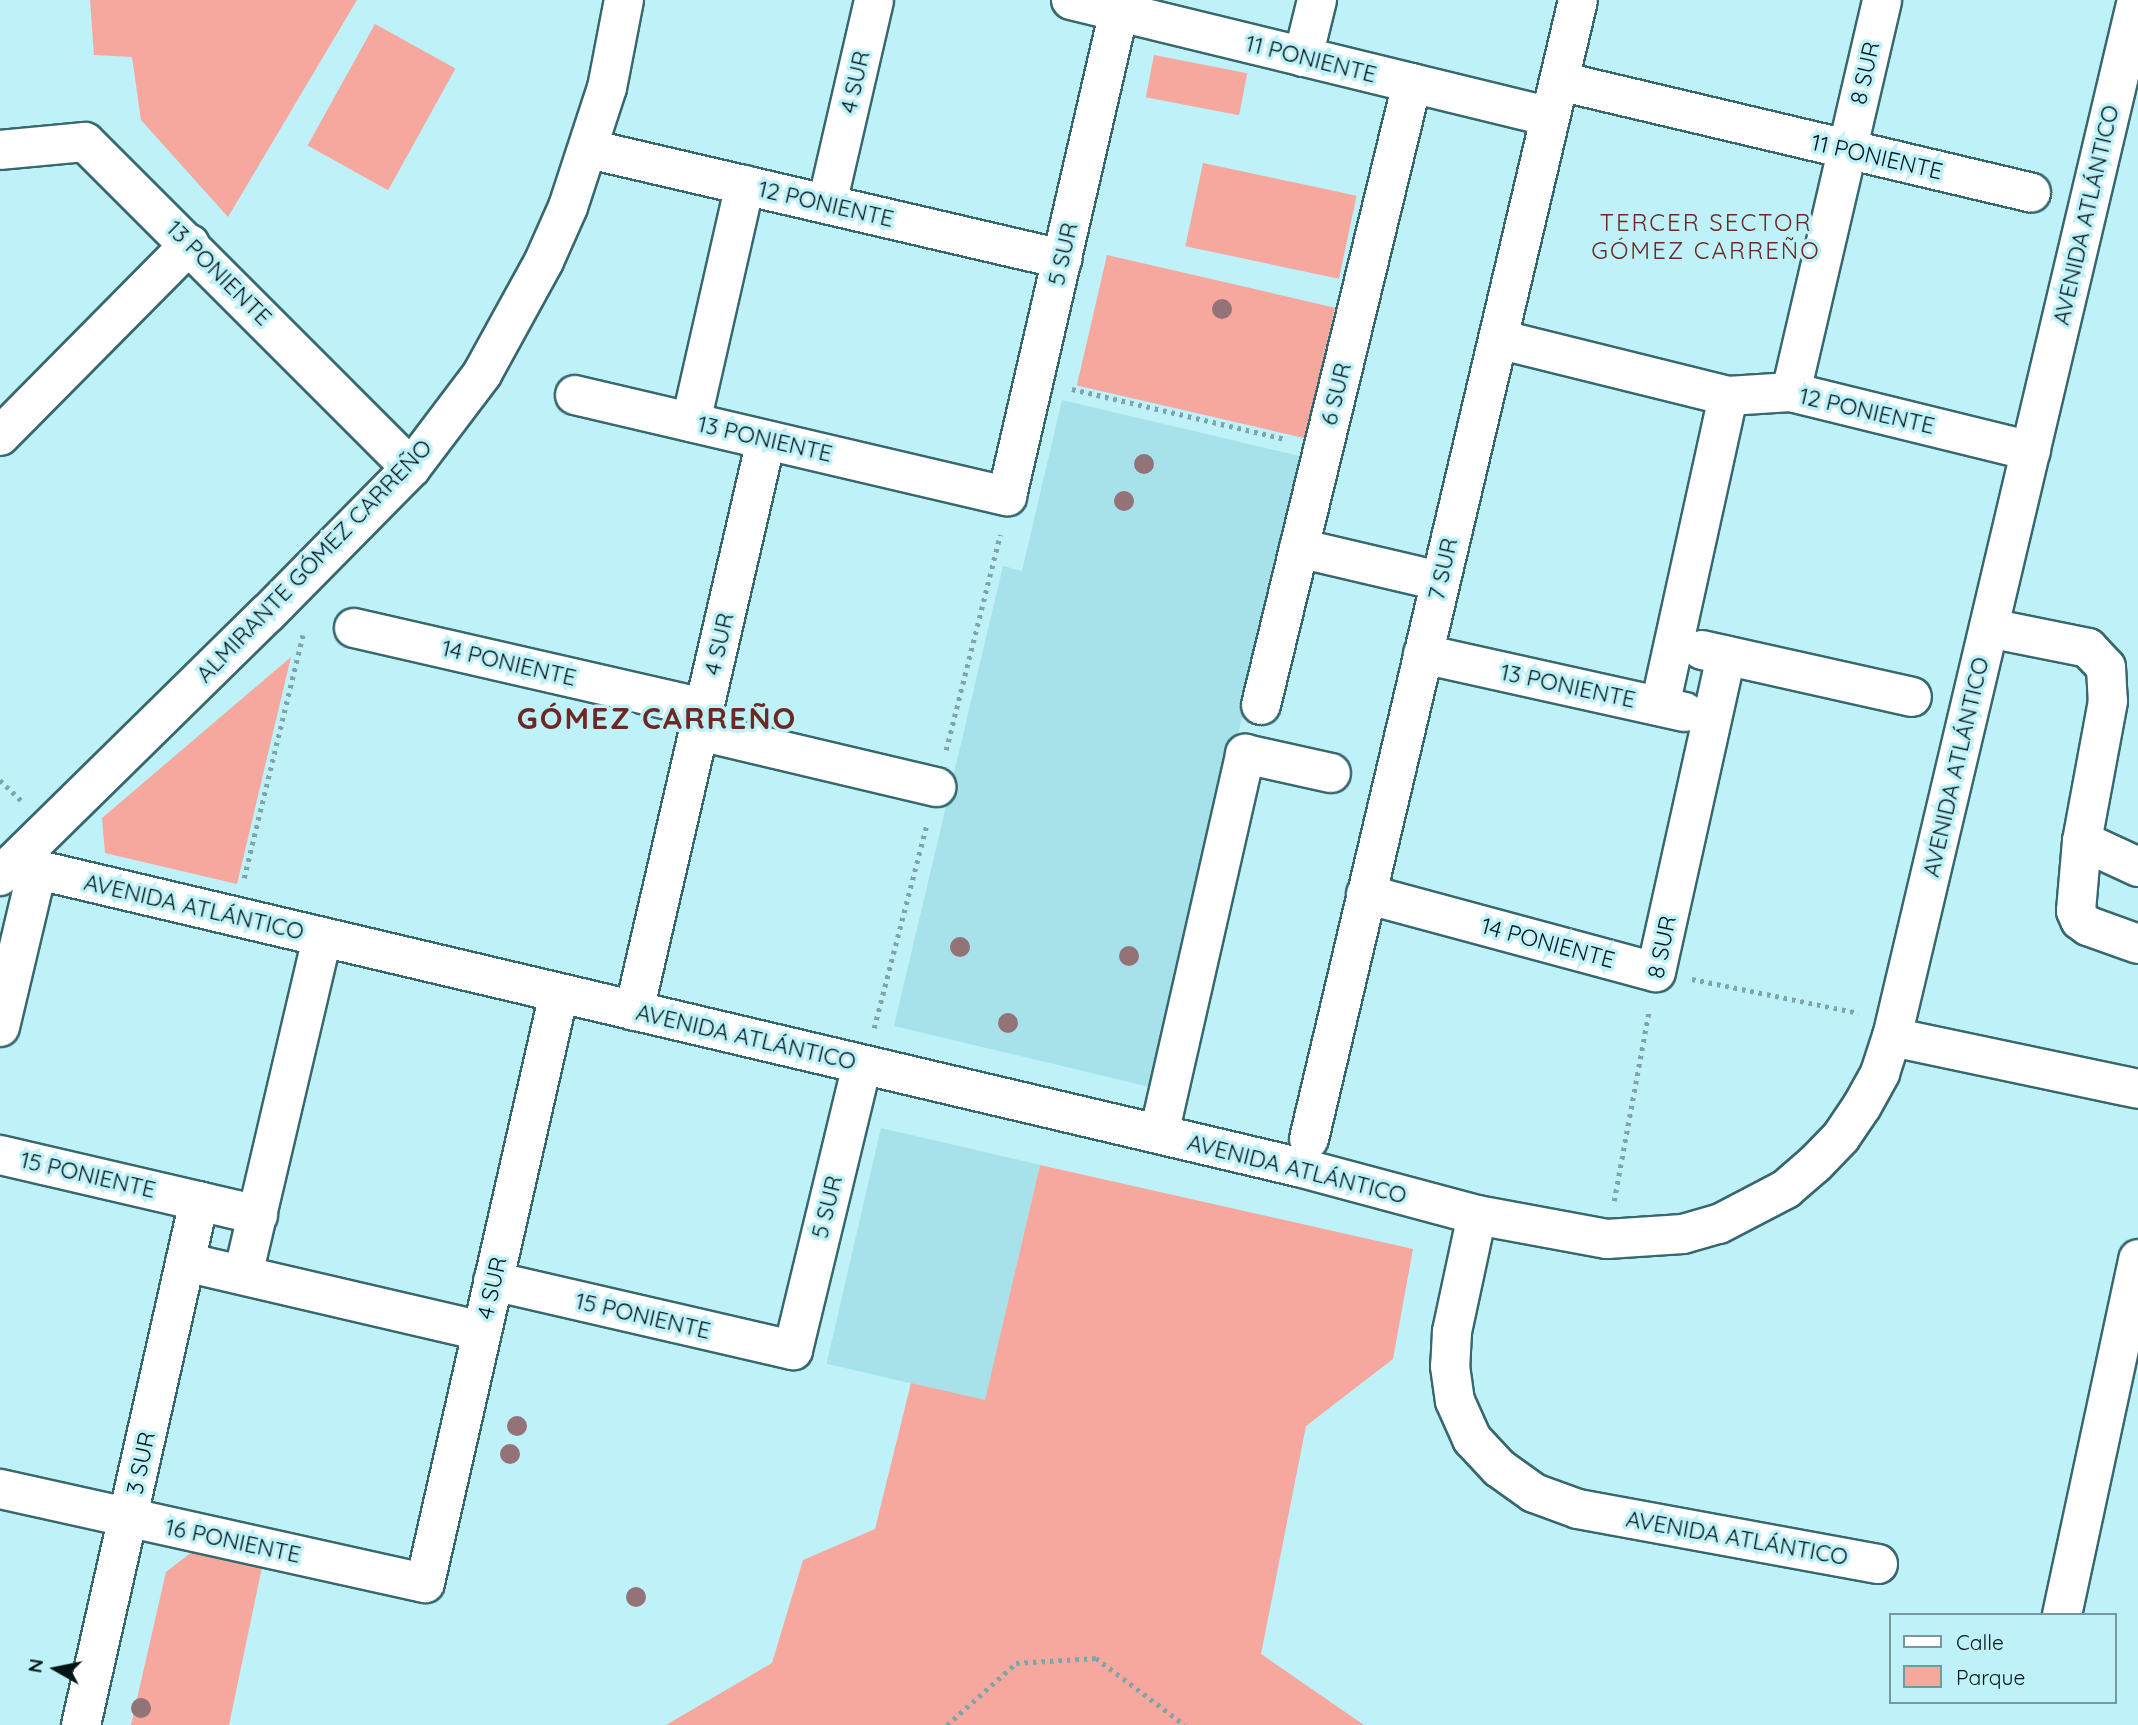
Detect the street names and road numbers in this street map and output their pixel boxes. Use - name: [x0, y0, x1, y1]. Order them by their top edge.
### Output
- street label: 11 PONIENTE: [1243, 29, 1379, 89]
- street label: 8 SUR: [1844, 39, 1886, 107]
- street label: 4 SUR: [834, 48, 876, 116]
- street label: AVENIDA ATLÁNTICO: [2047, 102, 2125, 328]
- street label: 11 PONIENTE: [1809, 128, 1945, 186]
- street label: 12 PONIENTE: [756, 175, 896, 233]
- street label: 13 PONIENTE: [161, 215, 277, 331]
- street label: 5 SUR: [1042, 220, 1084, 288]
- street label: 6 SUR: [1315, 360, 1357, 428]
- street label: 12 PONIENTE: [1797, 382, 1937, 440]
- street label: 13 PONIENTE: [695, 410, 835, 468]
- street label: ALMIRANTE GÓMEZ CARREÑO: [190, 434, 438, 688]
- street label: 7 SUR: [1422, 535, 1464, 603]
- street label: 4 SUR: [698, 610, 740, 678]
- street label: 14 PONIENTE: [439, 634, 579, 692]
- street label: AVENIDA ATLÁNTICO: [1917, 654, 1995, 880]
- street label: 13 PONIENTE: [1498, 658, 1638, 714]
- street label: AVENIDA ATLÁNTICO: [81, 868, 307, 946]
- street label: 14 PONIENTE: [1478, 912, 1618, 974]
- street label: 8 SUR: [1642, 913, 1682, 981]
- street label: AVENIDA ATLÁNTICO: [633, 998, 859, 1076]
- street label: AVENIDA ATLÁNTICO: [1185, 1128, 1409, 1210]
- street label: 15 PONIENTE: [18, 1146, 158, 1204]
- street label: 5 SUR: [806, 1173, 848, 1241]
- street label: 4 SUR: [471, 1254, 513, 1322]
- street label: 15 PONIENTE: [573, 1287, 713, 1345]
- street label: 3 SUR: [121, 1429, 161, 1497]
- street label: AVENIDA ATLÁNTICO: [1624, 1505, 1850, 1571]
- street label: 16 PONIENTE: [163, 1513, 303, 1569]

